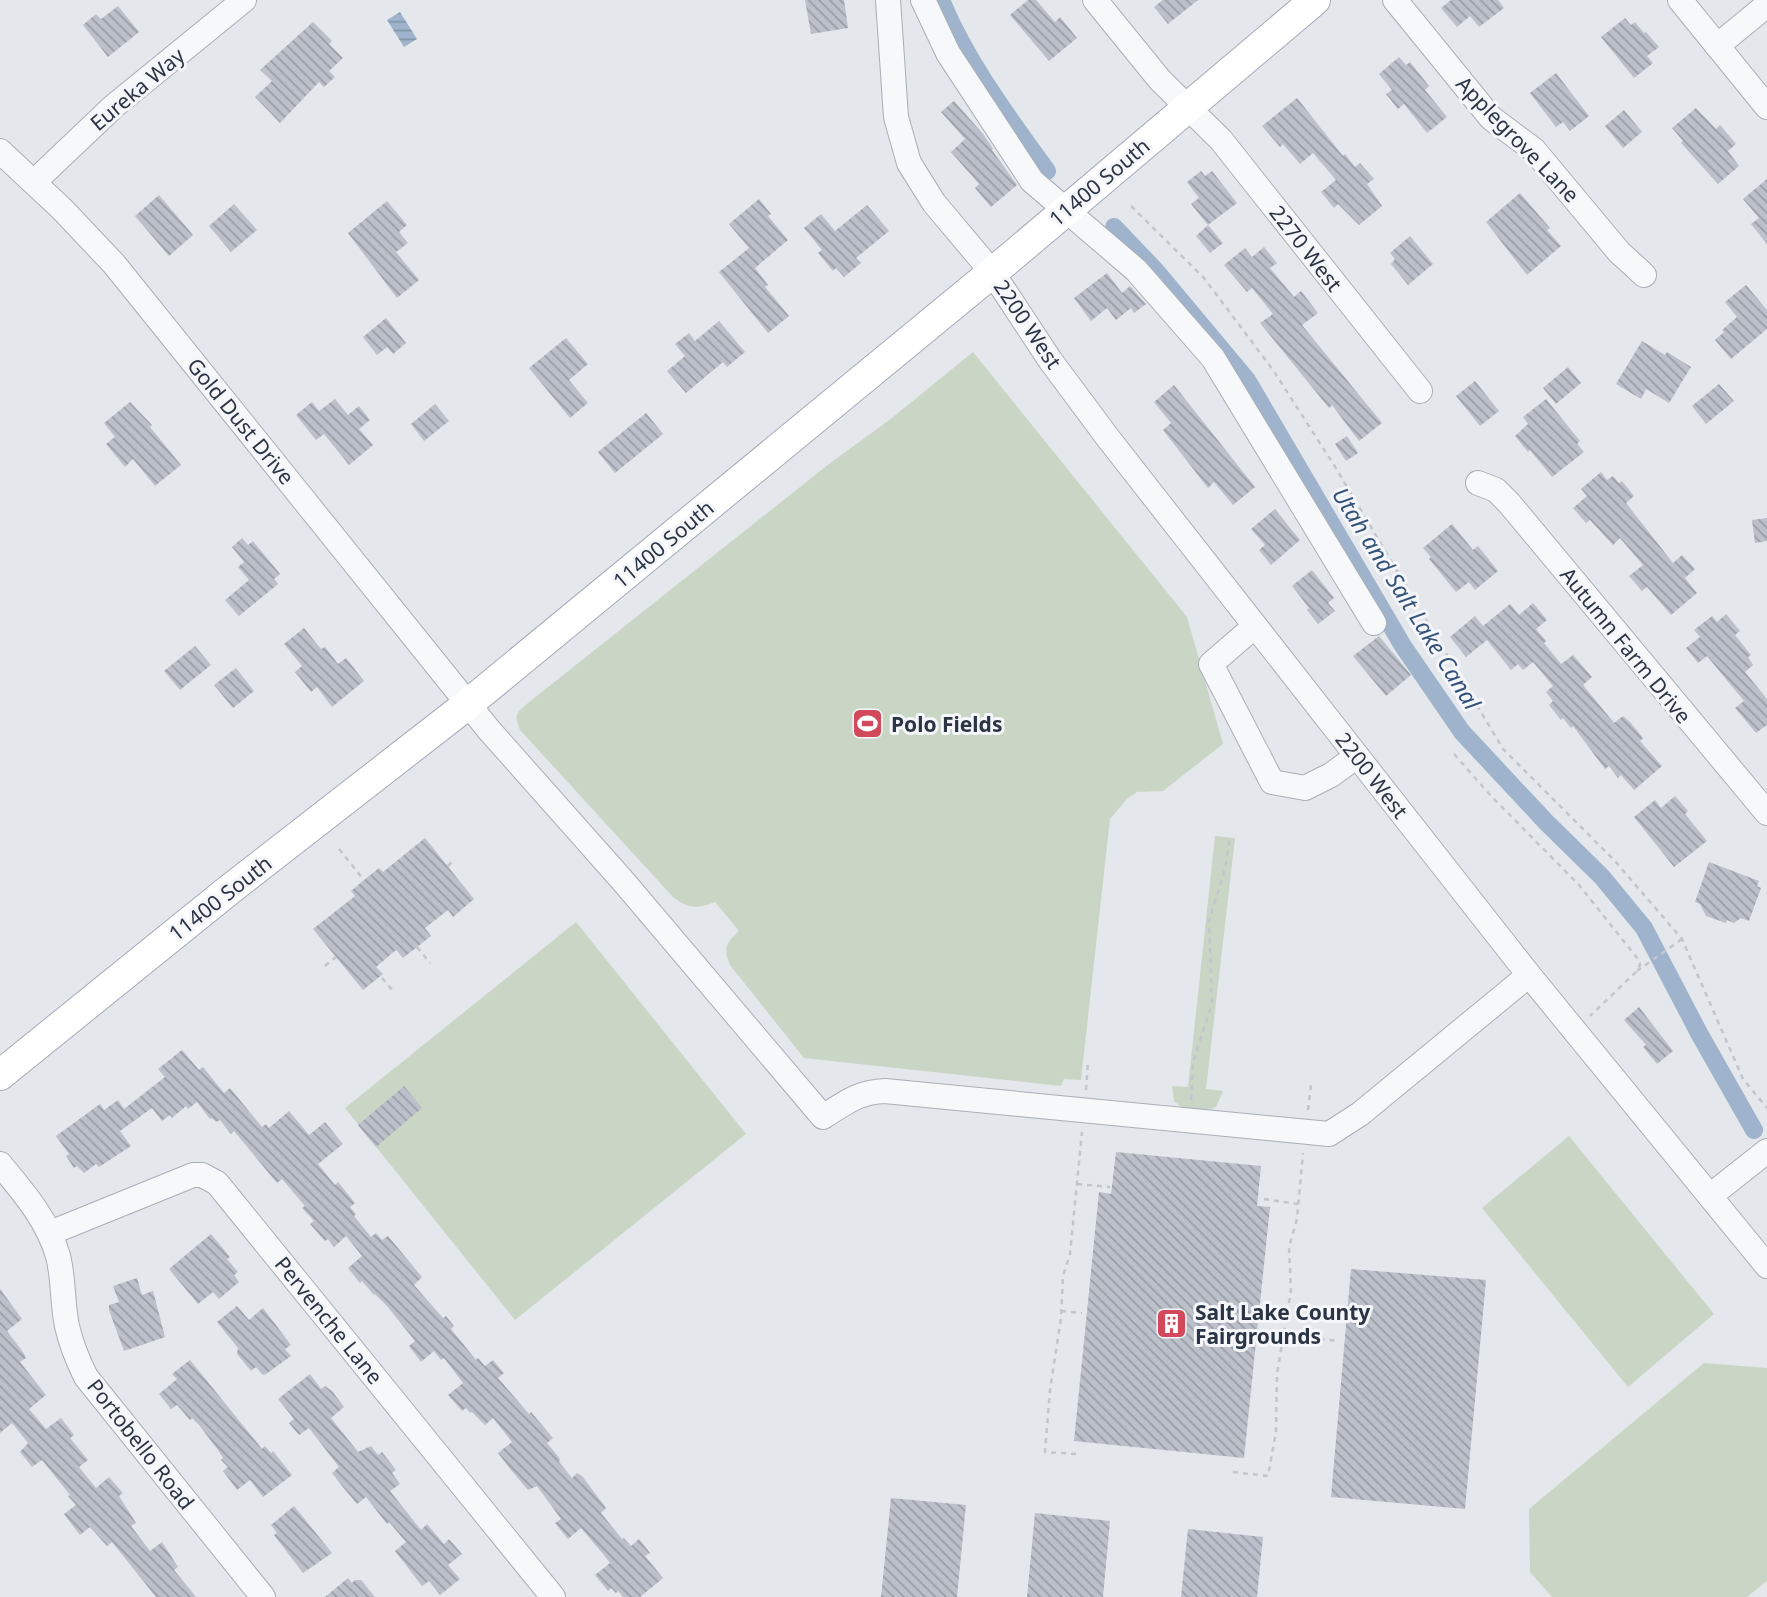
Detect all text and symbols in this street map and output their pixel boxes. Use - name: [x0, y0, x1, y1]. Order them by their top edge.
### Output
- street label: Eureka Way: [84, 41, 190, 137]
- street label: Applegrove Lane: [1450, 70, 1586, 208]
- street label: 11400 South: [1043, 132, 1155, 232]
- street label: 2270 West: [1264, 199, 1349, 297]
- street label: 2200 West: [988, 274, 1068, 374]
- street label: Gold Dust Drive: [181, 352, 301, 490]
- water label: Utah and Salt Lake Canal: [1325, 481, 1489, 716]
- street label: 11400 South: [607, 494, 719, 594]
- street label: Autumn Farm Drive: [1554, 561, 1698, 729]
- sports icon: Polo Fields: [851, 707, 885, 741]
- place label: Polo Fields: [891, 710, 1002, 738]
- street label: 2200 West: [1330, 726, 1415, 824]
- street label: 11400 South: [163, 849, 277, 947]
- street label: Pervenche Lane: [269, 1250, 389, 1390]
- place label: Salt Lake County Fairgrounds: [1195, 1298, 1370, 1350]
- building icon: Salt Lake County Fairgrounds: [1155, 1307, 1189, 1341]
- street label: Portobello Road: [81, 1373, 201, 1515]

